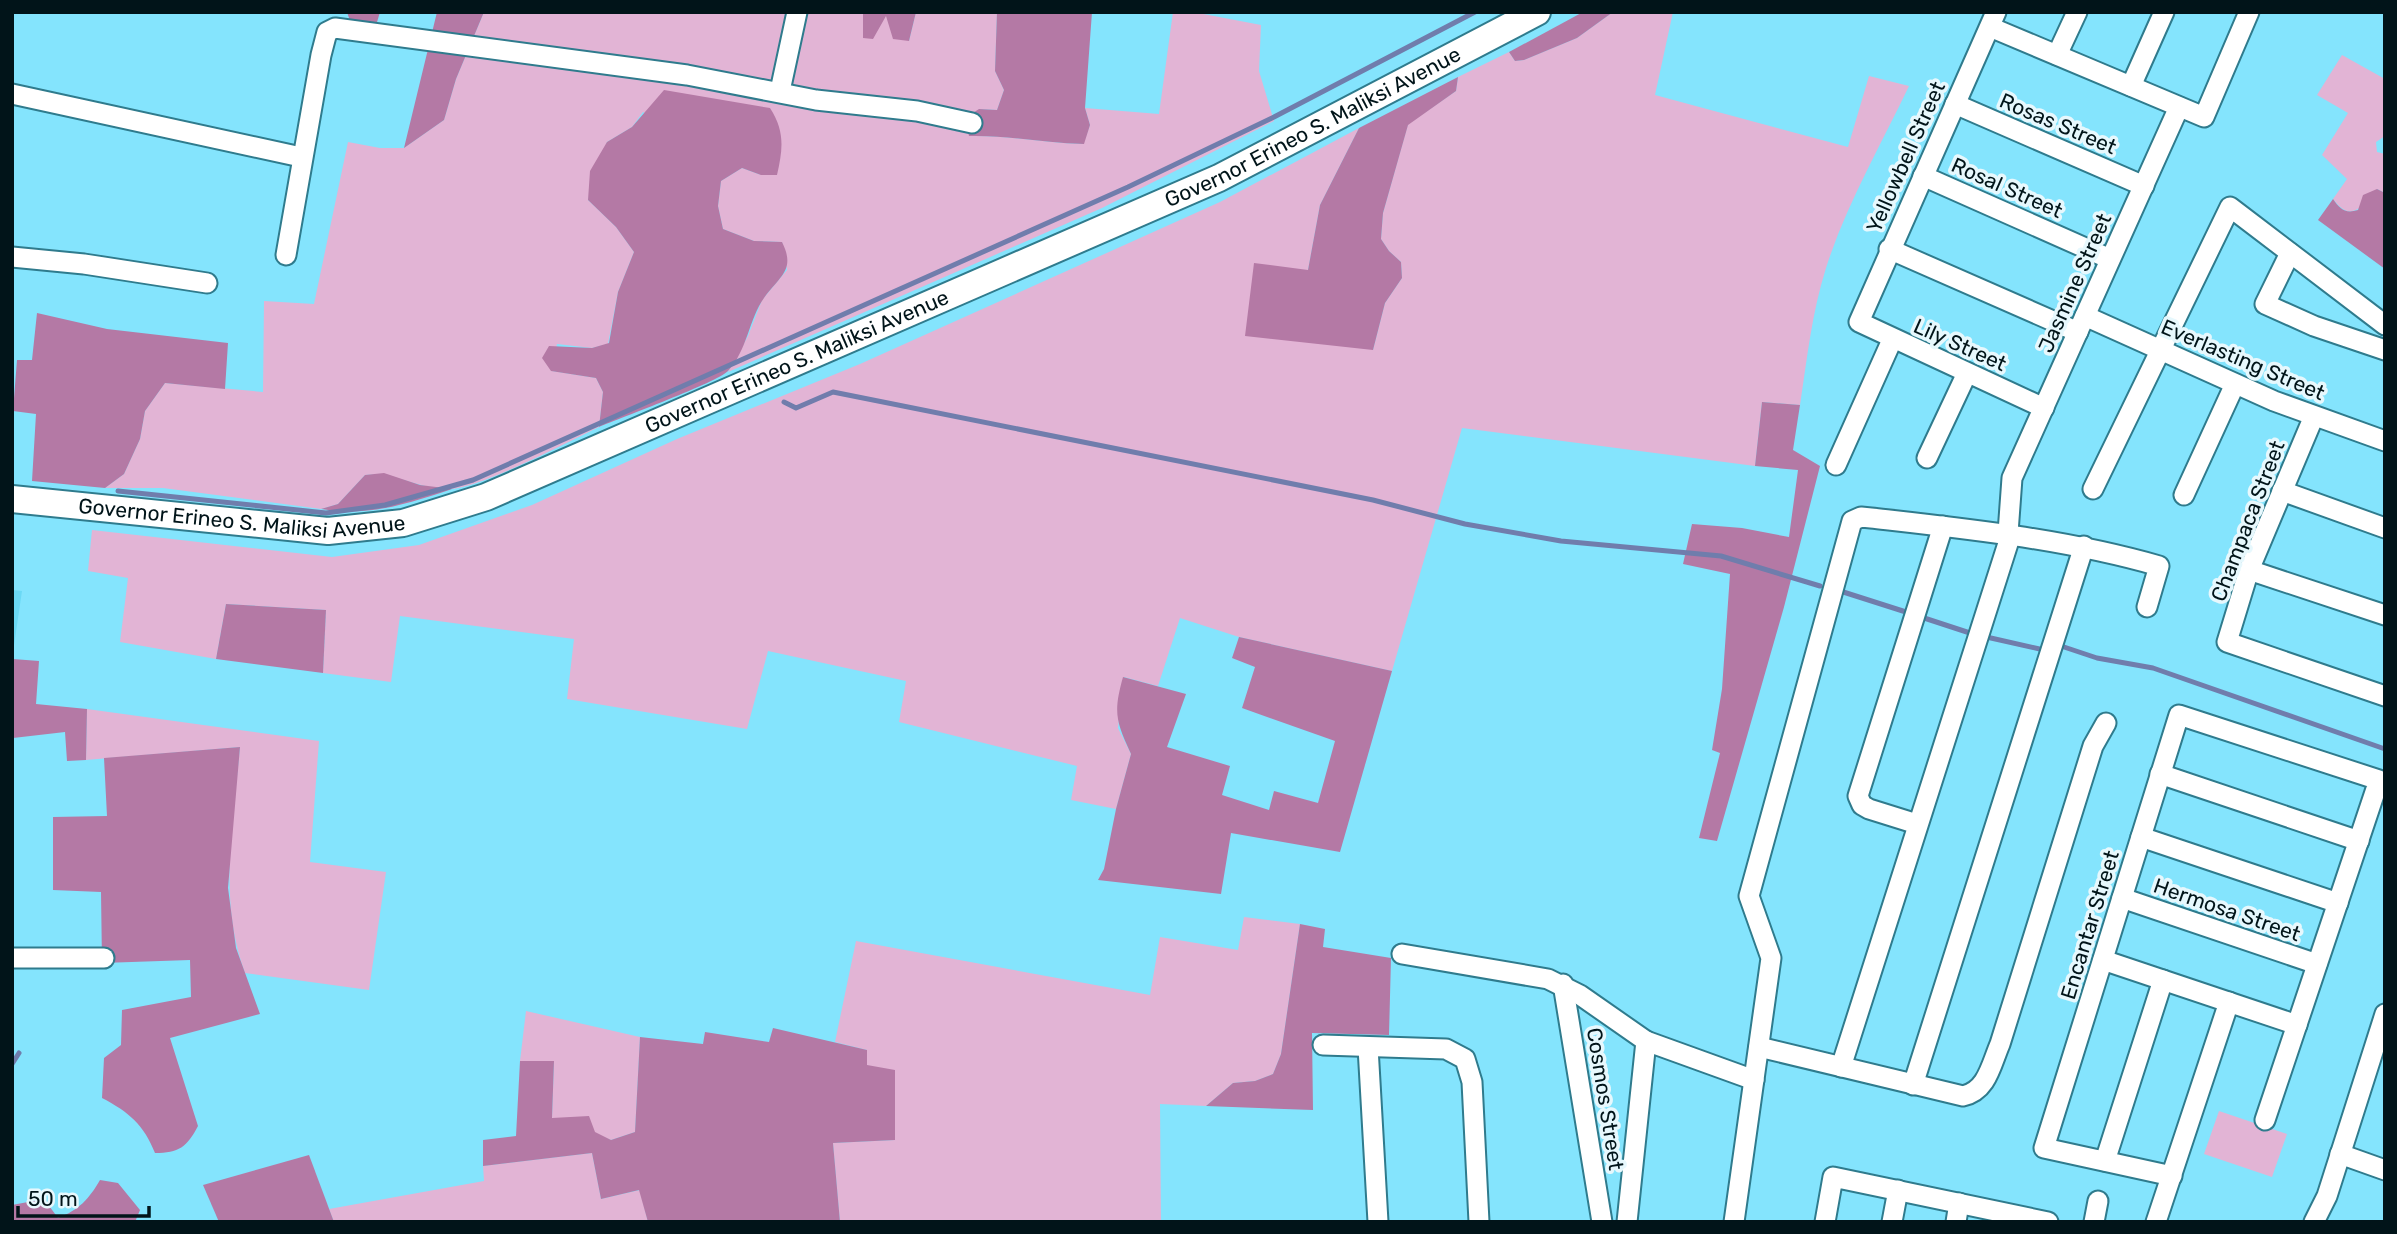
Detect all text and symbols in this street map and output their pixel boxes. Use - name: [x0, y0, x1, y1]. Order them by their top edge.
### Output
- street label: Governor Erineo S. Maliksi Avenue: [1161, 41, 1465, 212]
- street label: Yellowbell Street: [1861, 77, 1950, 236]
- street label: Rosas Street: [1996, 88, 2120, 159]
- street label: Rosal Street: [1948, 152, 2067, 223]
- street label: Jasmine Street: [2033, 209, 2116, 356]
- street label: Governor Erineo S. Maliksi Avenue: [641, 284, 952, 438]
- street label: Lily Street: [1910, 313, 2010, 376]
- street label: Everlasting Street: [2158, 314, 2329, 405]
- street label: Champaca Street: [2205, 437, 2290, 605]
- street label: Governor Erineo S. Maliksi Avenue: [77, 493, 407, 543]
- street label: Encantar Street: [2055, 847, 2124, 1002]
- street label: Hermosa Street: [2150, 873, 2304, 946]
- street label: Cosmos Street: [1582, 1026, 1629, 1172]
- scale bar: [18, 1174, 149, 1218]
- text: 50 m: [28, 1186, 78, 1211]

